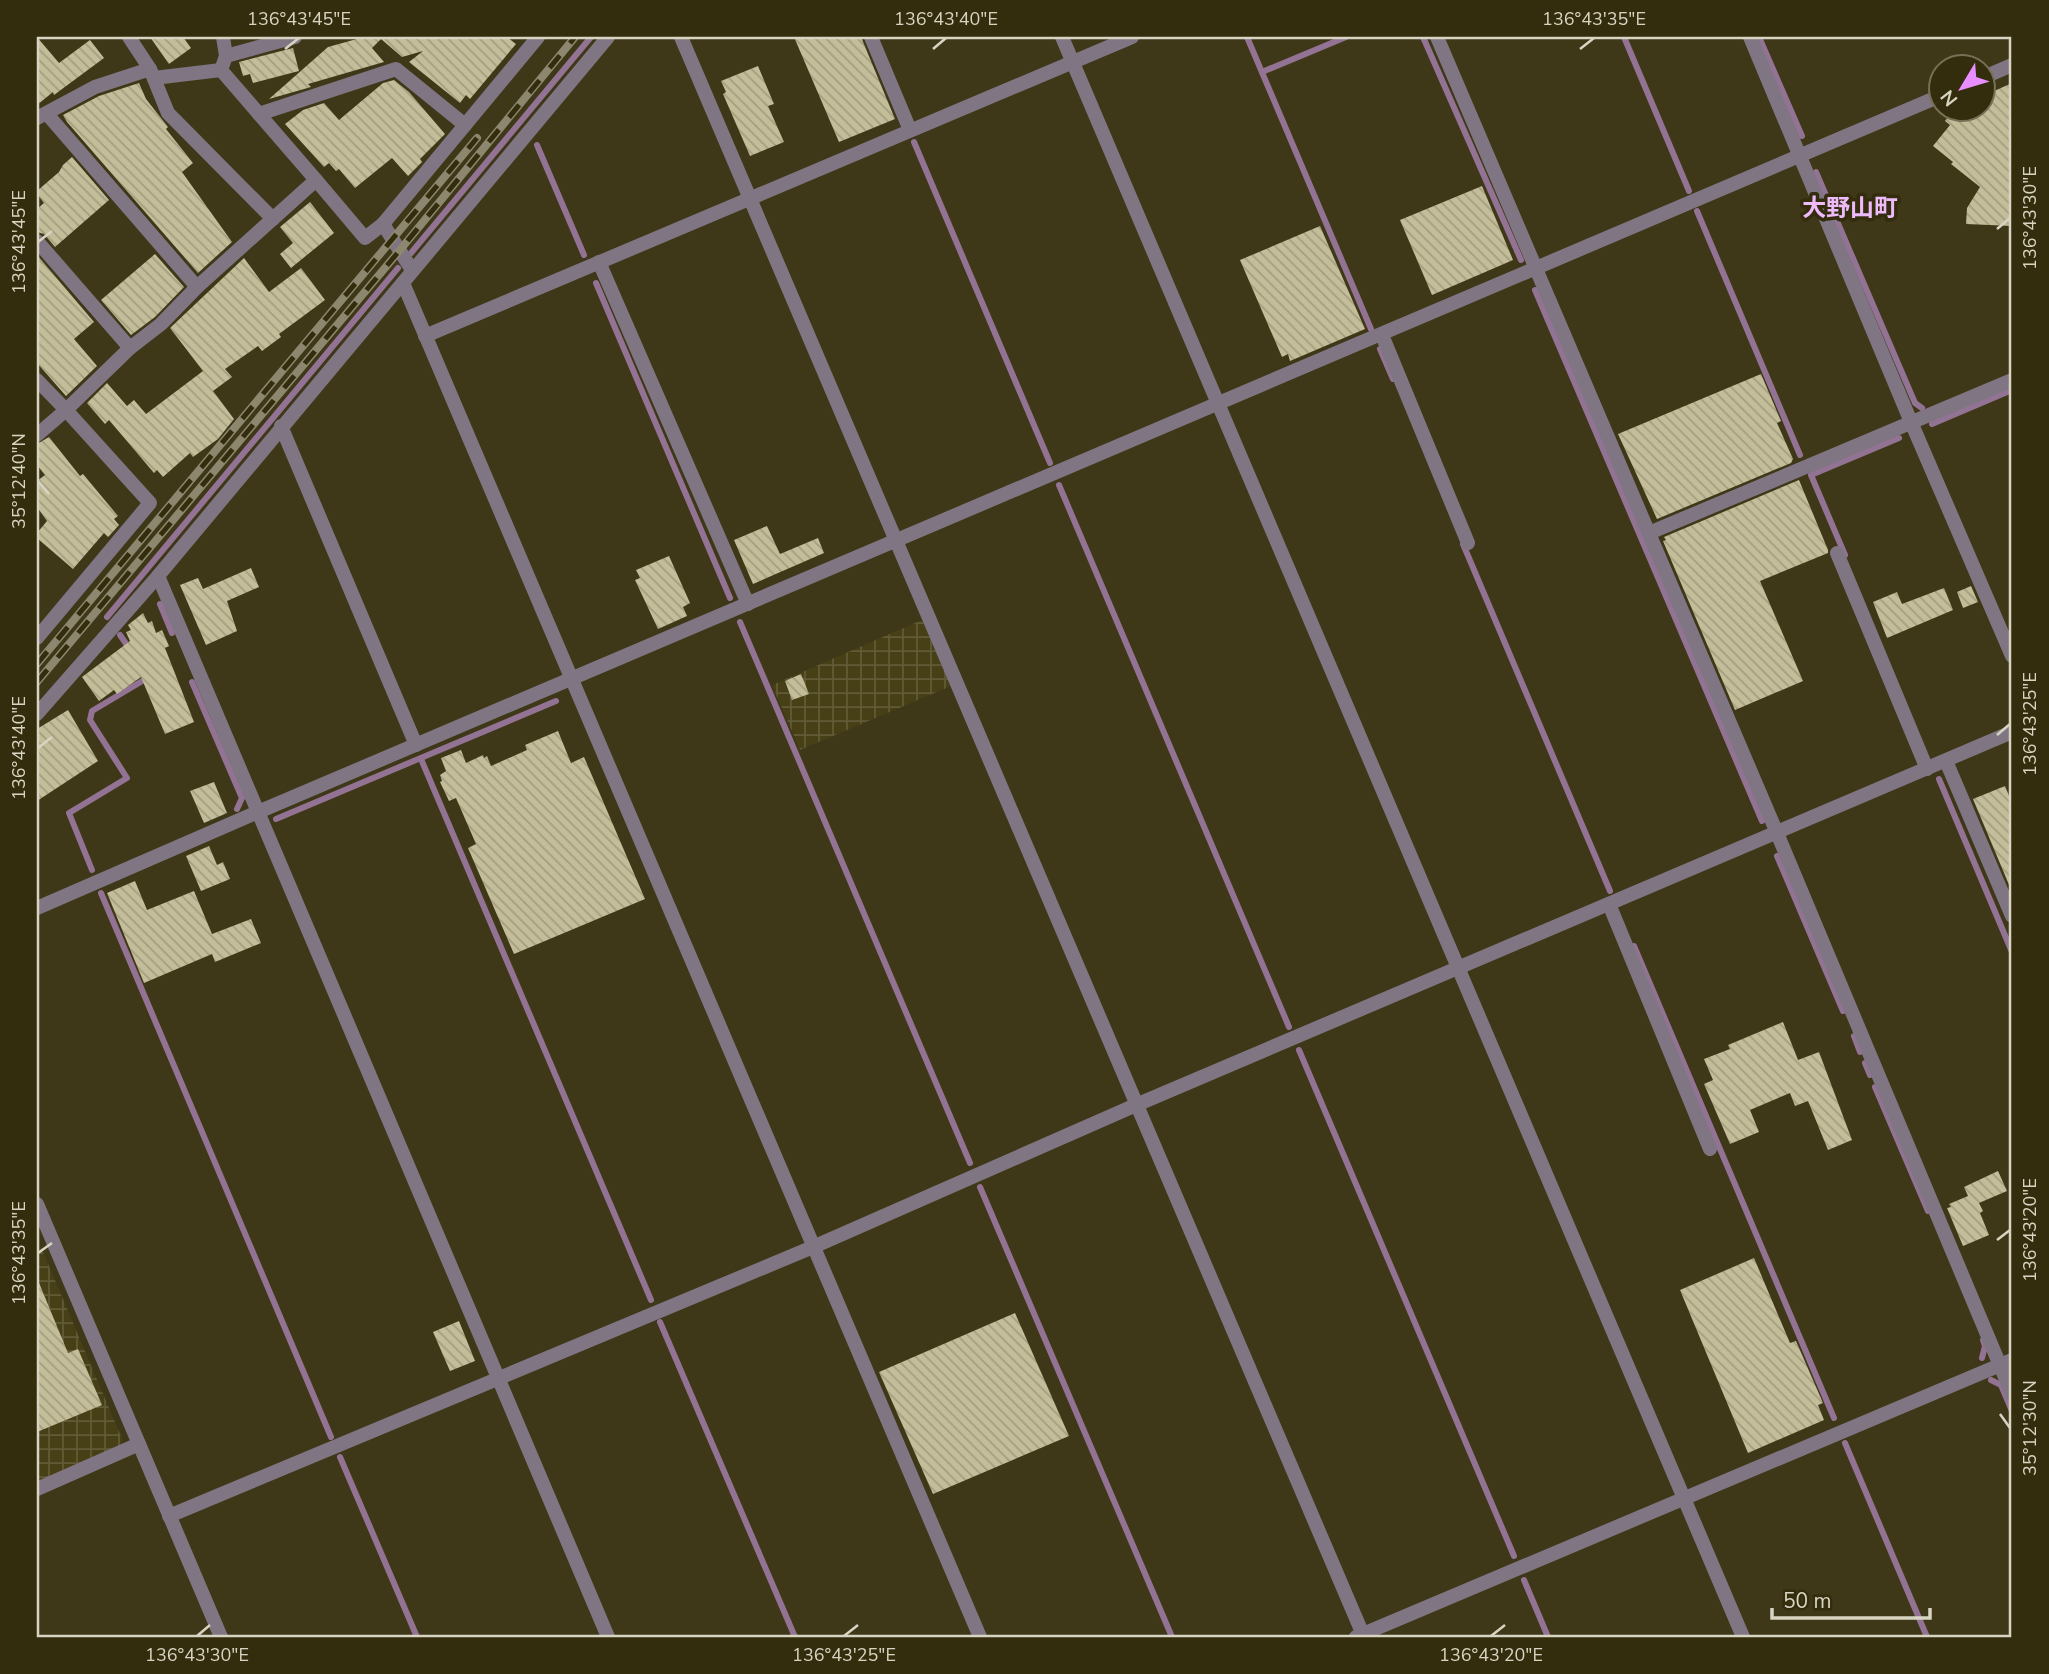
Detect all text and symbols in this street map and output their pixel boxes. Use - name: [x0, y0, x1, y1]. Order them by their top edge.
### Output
- text: 136°43'45"E: [247, 7, 351, 31]
- text: 136°43'40"E: [894, 7, 998, 31]
- text: 136°43'35"E: [1542, 7, 1646, 31]
- north arrow: [1926, 52, 1996, 122]
- text: N: [1935, 84, 1964, 111]
- text: 136°43'30"E: [2018, 166, 2042, 270]
- text: 136°43'45"E: [7, 190, 31, 294]
- district label: 大野山町: [1802, 192, 1898, 224]
- text: 35°12'40"N: [7, 433, 31, 529]
- text: 136°43'25"E: [2018, 672, 2042, 776]
- text: 136°43'40"E: [7, 696, 31, 800]
- text: 136°43'20"E: [2018, 1178, 2042, 1282]
- text: 136°43'35"E: [7, 1201, 31, 1305]
- text: 35°12'30"N: [2018, 1380, 2042, 1476]
- scale bar: [1772, 1576, 1930, 1620]
- text: 50 m: [1783, 1587, 1832, 1615]
- text: 136°43'30"E: [145, 1643, 249, 1667]
- text: 136°43'25"E: [792, 1643, 896, 1667]
- text: 136°43'20"E: [1439, 1643, 1543, 1667]

